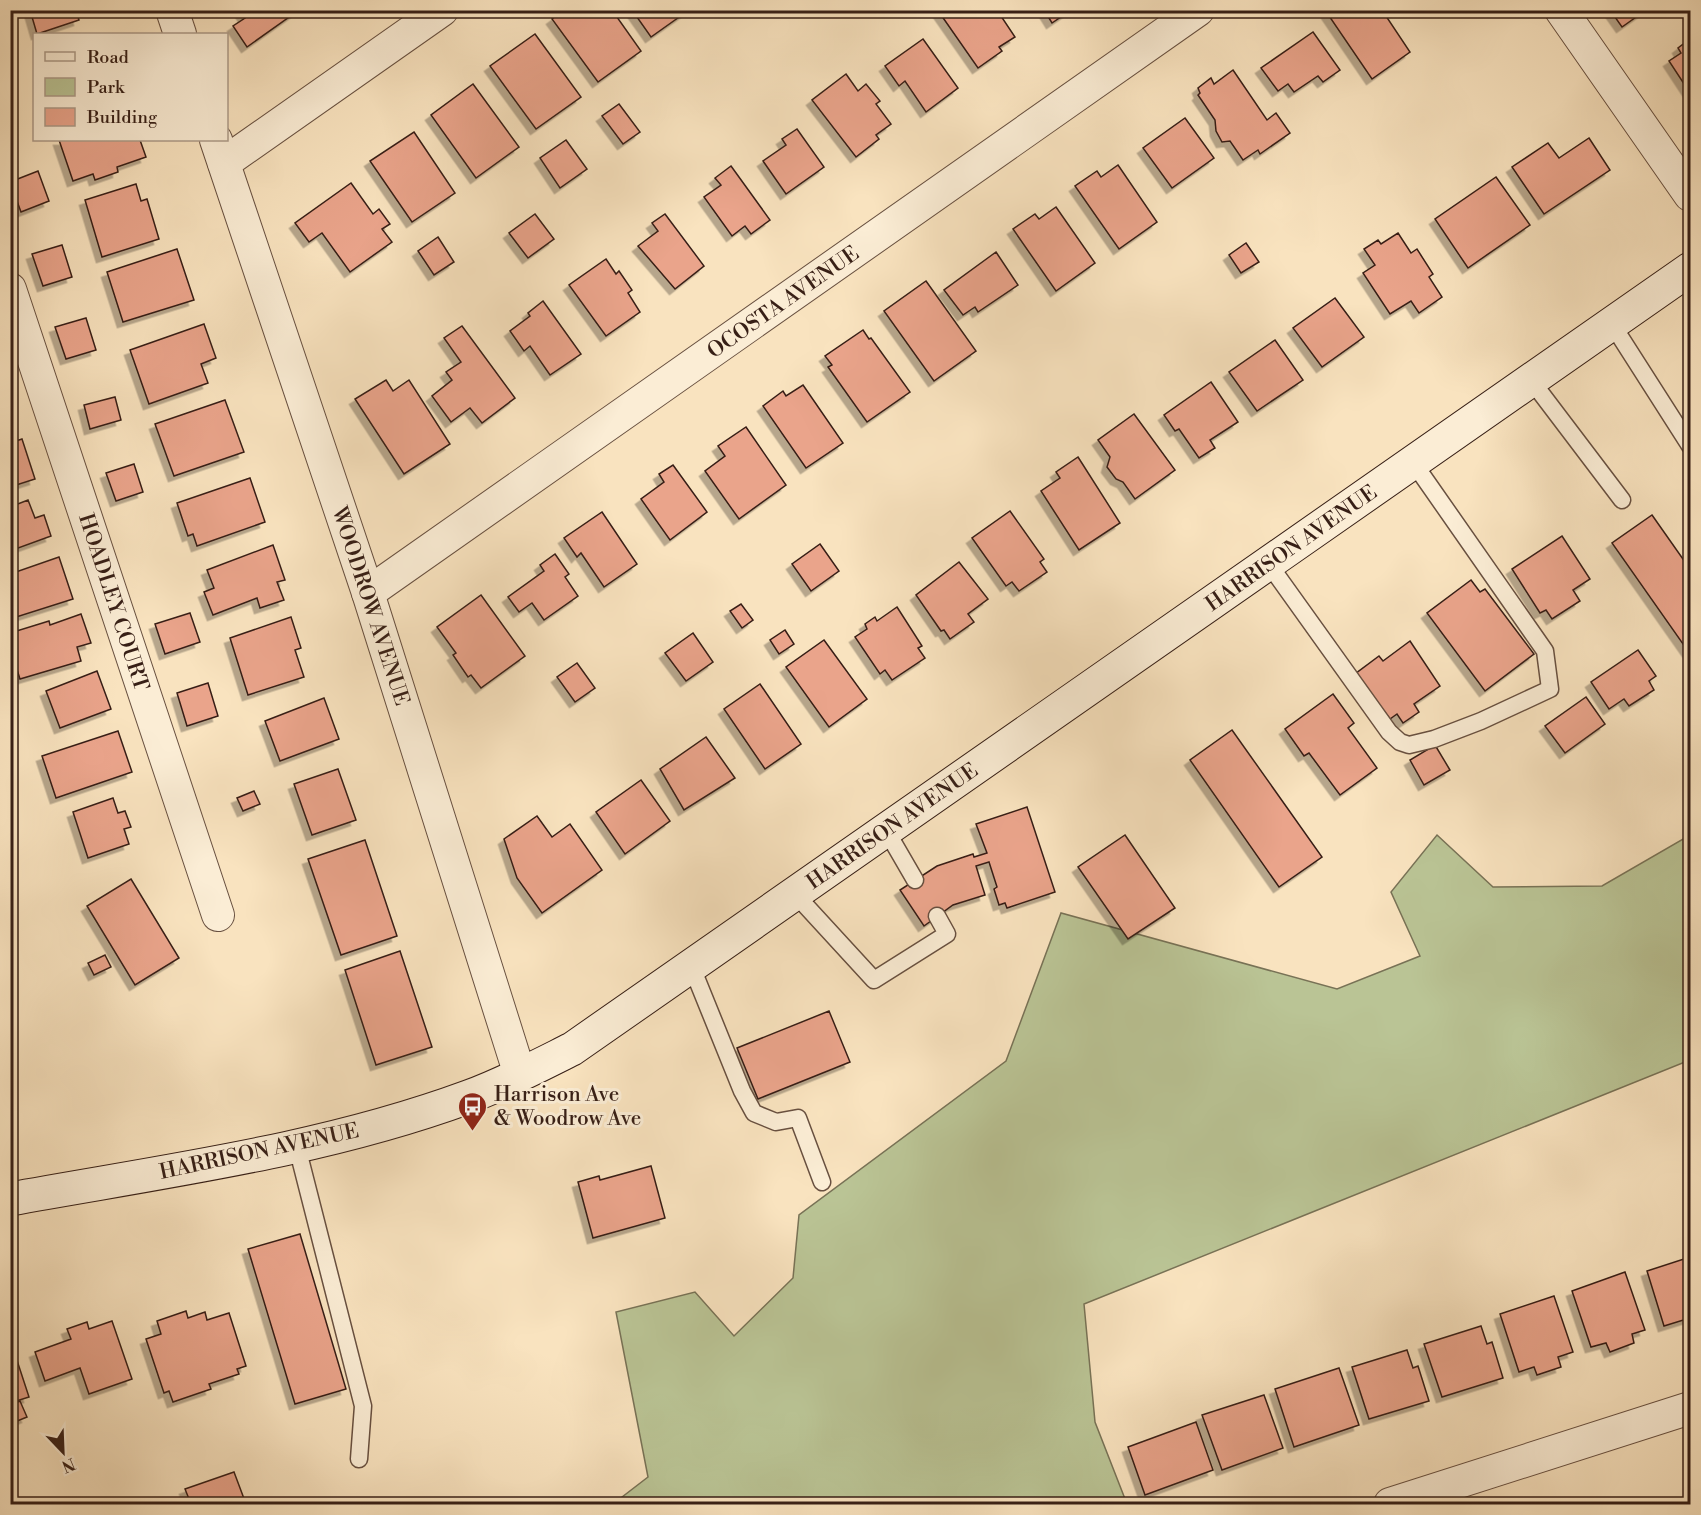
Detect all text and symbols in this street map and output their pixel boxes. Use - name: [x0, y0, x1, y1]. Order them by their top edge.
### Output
- legend: [33, 33, 228, 141]
- text: Road: [87, 46, 130, 69]
- text: Park: [87, 76, 126, 99]
- text: Building: [86, 106, 158, 129]
- street label: OCOSTA AVENUE: [703, 241, 864, 365]
- street label: HARRISON AVENUE: [1201, 480, 1382, 618]
- street label: WOODROW AVENUE: [325, 503, 414, 709]
- street label: HOADLEY COURT: [72, 510, 154, 694]
- street label: HARRISON AVENUE: [802, 758, 983, 896]
- place label: Harrison Ave & Woodrow Ave: [494, 1082, 641, 1132]
- bus stop icon: Harrison Ave & Woodrow Ave: [457, 1090, 489, 1132]
- street label: HARRISON AVENUE: [157, 1118, 361, 1186]
- north arrow: [33, 1422, 93, 1482]
- text: N: [58, 1453, 78, 1477]

